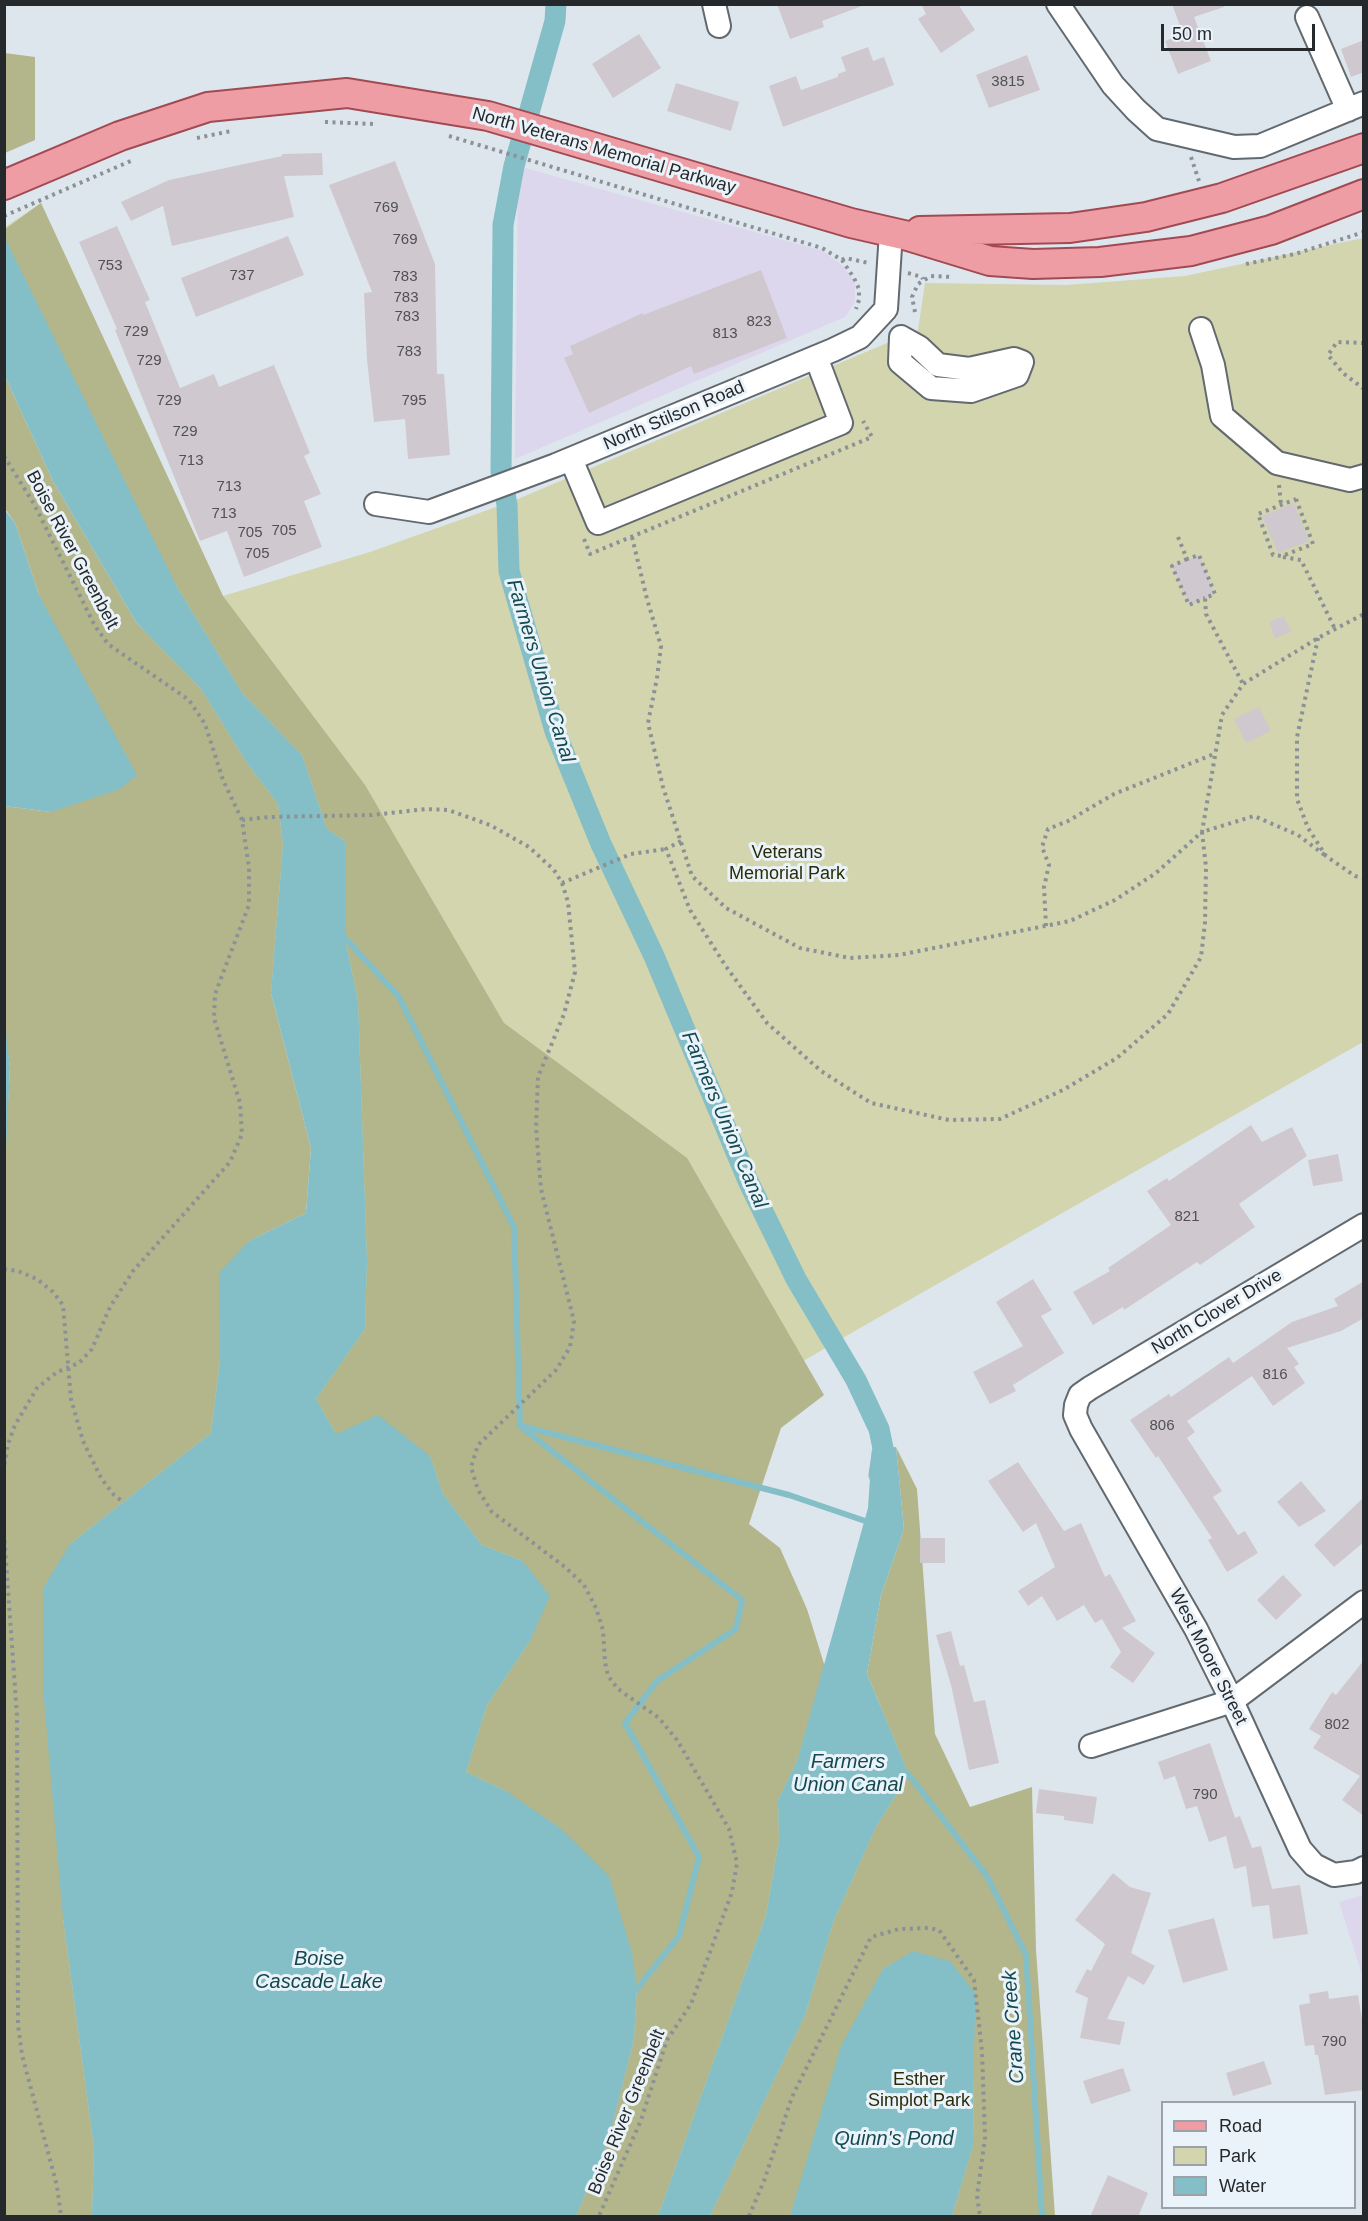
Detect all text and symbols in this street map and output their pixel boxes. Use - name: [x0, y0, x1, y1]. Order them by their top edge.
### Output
- scale bar: [1164, 12, 1318, 50]
- text: 50 m: [1172, 24, 1212, 44]
- house number: 3815: [991, 73, 1025, 91]
- street label: North Veterans Memorial Parkway: [470, 103, 738, 199]
- house number: 769: [373, 199, 399, 217]
- house number: 769: [392, 231, 418, 249]
- house number: 753: [97, 257, 123, 275]
- house number: 737: [229, 267, 255, 285]
- house number: 783: [392, 268, 418, 286]
- house number: 783: [393, 289, 419, 307]
- house number: 783: [394, 308, 420, 326]
- house number: 823: [746, 313, 772, 331]
- house number: 729: [123, 323, 149, 341]
- house number: 813: [712, 325, 738, 343]
- house number: 783: [396, 343, 422, 361]
- house number: 729: [136, 352, 162, 370]
- street label: North Stilson Road: [600, 377, 748, 455]
- house number: 729: [156, 392, 182, 410]
- house number: 795: [401, 392, 427, 410]
- house number: 729: [172, 423, 198, 441]
- house number: 713: [178, 452, 204, 470]
- street label: Boise River Greenbelt: [21, 467, 123, 633]
- house number: 713: [216, 478, 242, 496]
- house number: 713: [211, 505, 237, 523]
- house number: 705: [271, 522, 297, 540]
- house number: 705: [237, 524, 263, 542]
- house number: 705: [244, 545, 270, 563]
- water label: Farmers Union Canal: [501, 577, 579, 765]
- park label: Veterans Memorial Park: [729, 842, 845, 884]
- water label: Farmers Union Canal: [676, 1028, 772, 1212]
- house number: 821: [1174, 1208, 1200, 1226]
- street label: North Clover Drive: [1148, 1265, 1286, 1359]
- house number: 816: [1262, 1366, 1288, 1384]
- house number: 806: [1149, 1417, 1175, 1435]
- street label: West Moore Street: [1164, 1585, 1252, 1729]
- house number: 802: [1324, 1716, 1350, 1734]
- water label: Farmers Union Canal: [793, 1750, 903, 1797]
- house number: 790: [1192, 1786, 1218, 1804]
- water label: Boise Cascade Lake: [255, 1947, 383, 1994]
- water label: Crane Creek: [998, 1970, 1030, 2084]
- street label: Boise River Greenbelt: [584, 2026, 670, 2198]
- house number: 790: [1321, 2033, 1347, 2051]
- park label: Esther Simplot Park: [868, 2069, 970, 2112]
- legend: [1161, 2101, 1356, 2209]
- text: Road: [1219, 2116, 1262, 2136]
- water label: Quinn's Pond: [834, 2127, 954, 2151]
- text: Park: [1219, 2146, 1256, 2166]
- text: Water: [1219, 2176, 1266, 2196]

